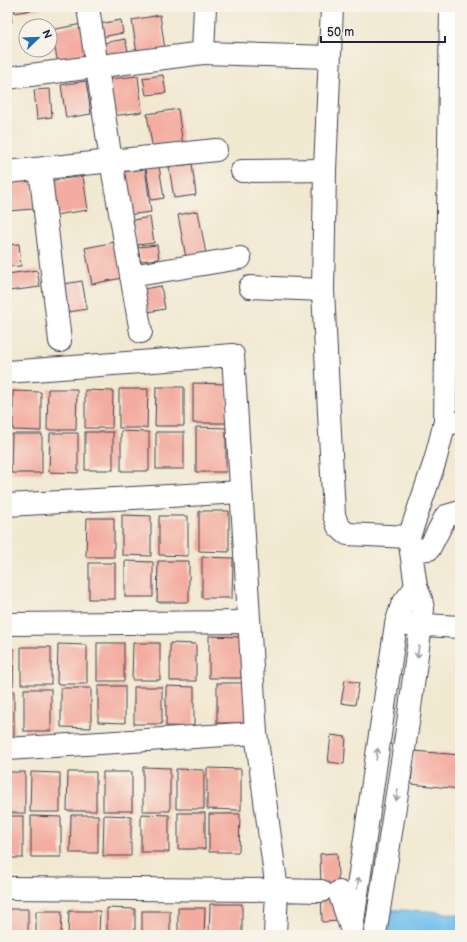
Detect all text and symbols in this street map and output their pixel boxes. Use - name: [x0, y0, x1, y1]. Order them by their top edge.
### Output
- north arrow: [18, 18, 58, 58]
- scale bar: [321, 18, 445, 44]
- text: 50 m: [327, 25, 354, 40]
- text: N: [39, 28, 54, 41]
- one-way arrow: [414, 645, 422, 658]
- one-way arrow: [373, 748, 381, 761]
- one-way arrow: [393, 788, 401, 801]
- one-way arrow: [354, 876, 362, 889]

